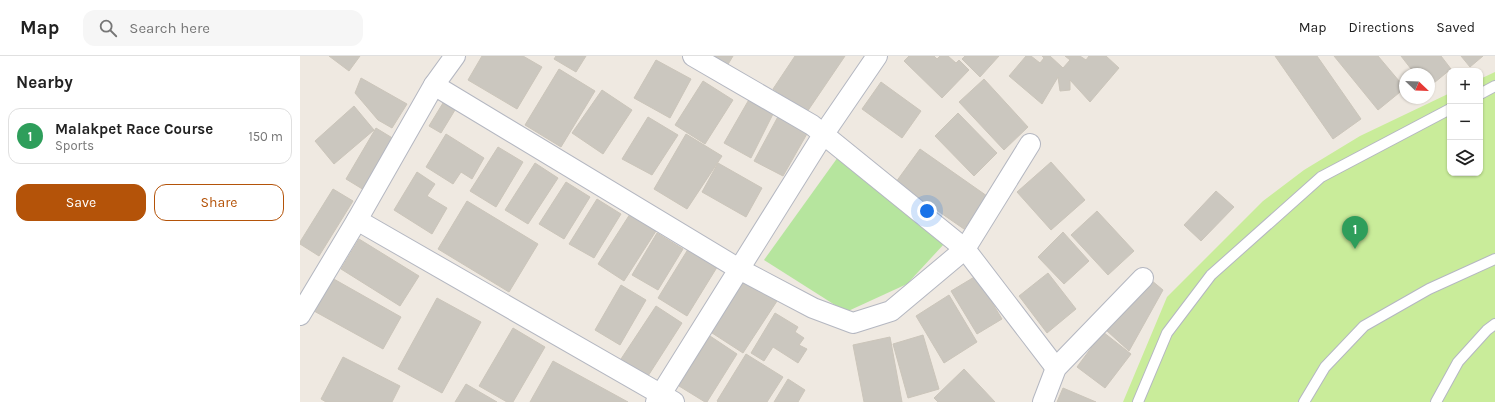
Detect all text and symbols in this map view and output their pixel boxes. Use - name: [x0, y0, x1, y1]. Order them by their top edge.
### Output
- search box: [83, 10, 363, 46]
- text: Map: [20, 17, 59, 39]
- icon: search: [97, 17, 119, 39]
- text: Search here: [129, 19, 210, 37]
- text: Map: [1299, 19, 1327, 36]
- text: Directions: [1349, 19, 1414, 36]
- text: Saved: [1436, 19, 1475, 36]
- north arrow: [1399, 68, 1435, 104]
- map controls: [1447, 68, 1483, 176]
- button: +: [1447, 68, 1483, 104]
- text: Nearby: [16, 72, 73, 92]
- button: −: [1447, 104, 1483, 140]
- text: Malakpet Race Course: [55, 120, 213, 138]
- text: 1: [28, 129, 32, 144]
- text: 150 m: [248, 129, 283, 144]
- text: Sports: [55, 138, 94, 153]
- button: layers: [1447, 140, 1483, 176]
- button: Save: [16, 184, 146, 221]
- button: Share: [154, 184, 284, 221]
- your location: [917, 201, 937, 221]
- pin: 1: [1342, 216, 1368, 249]

